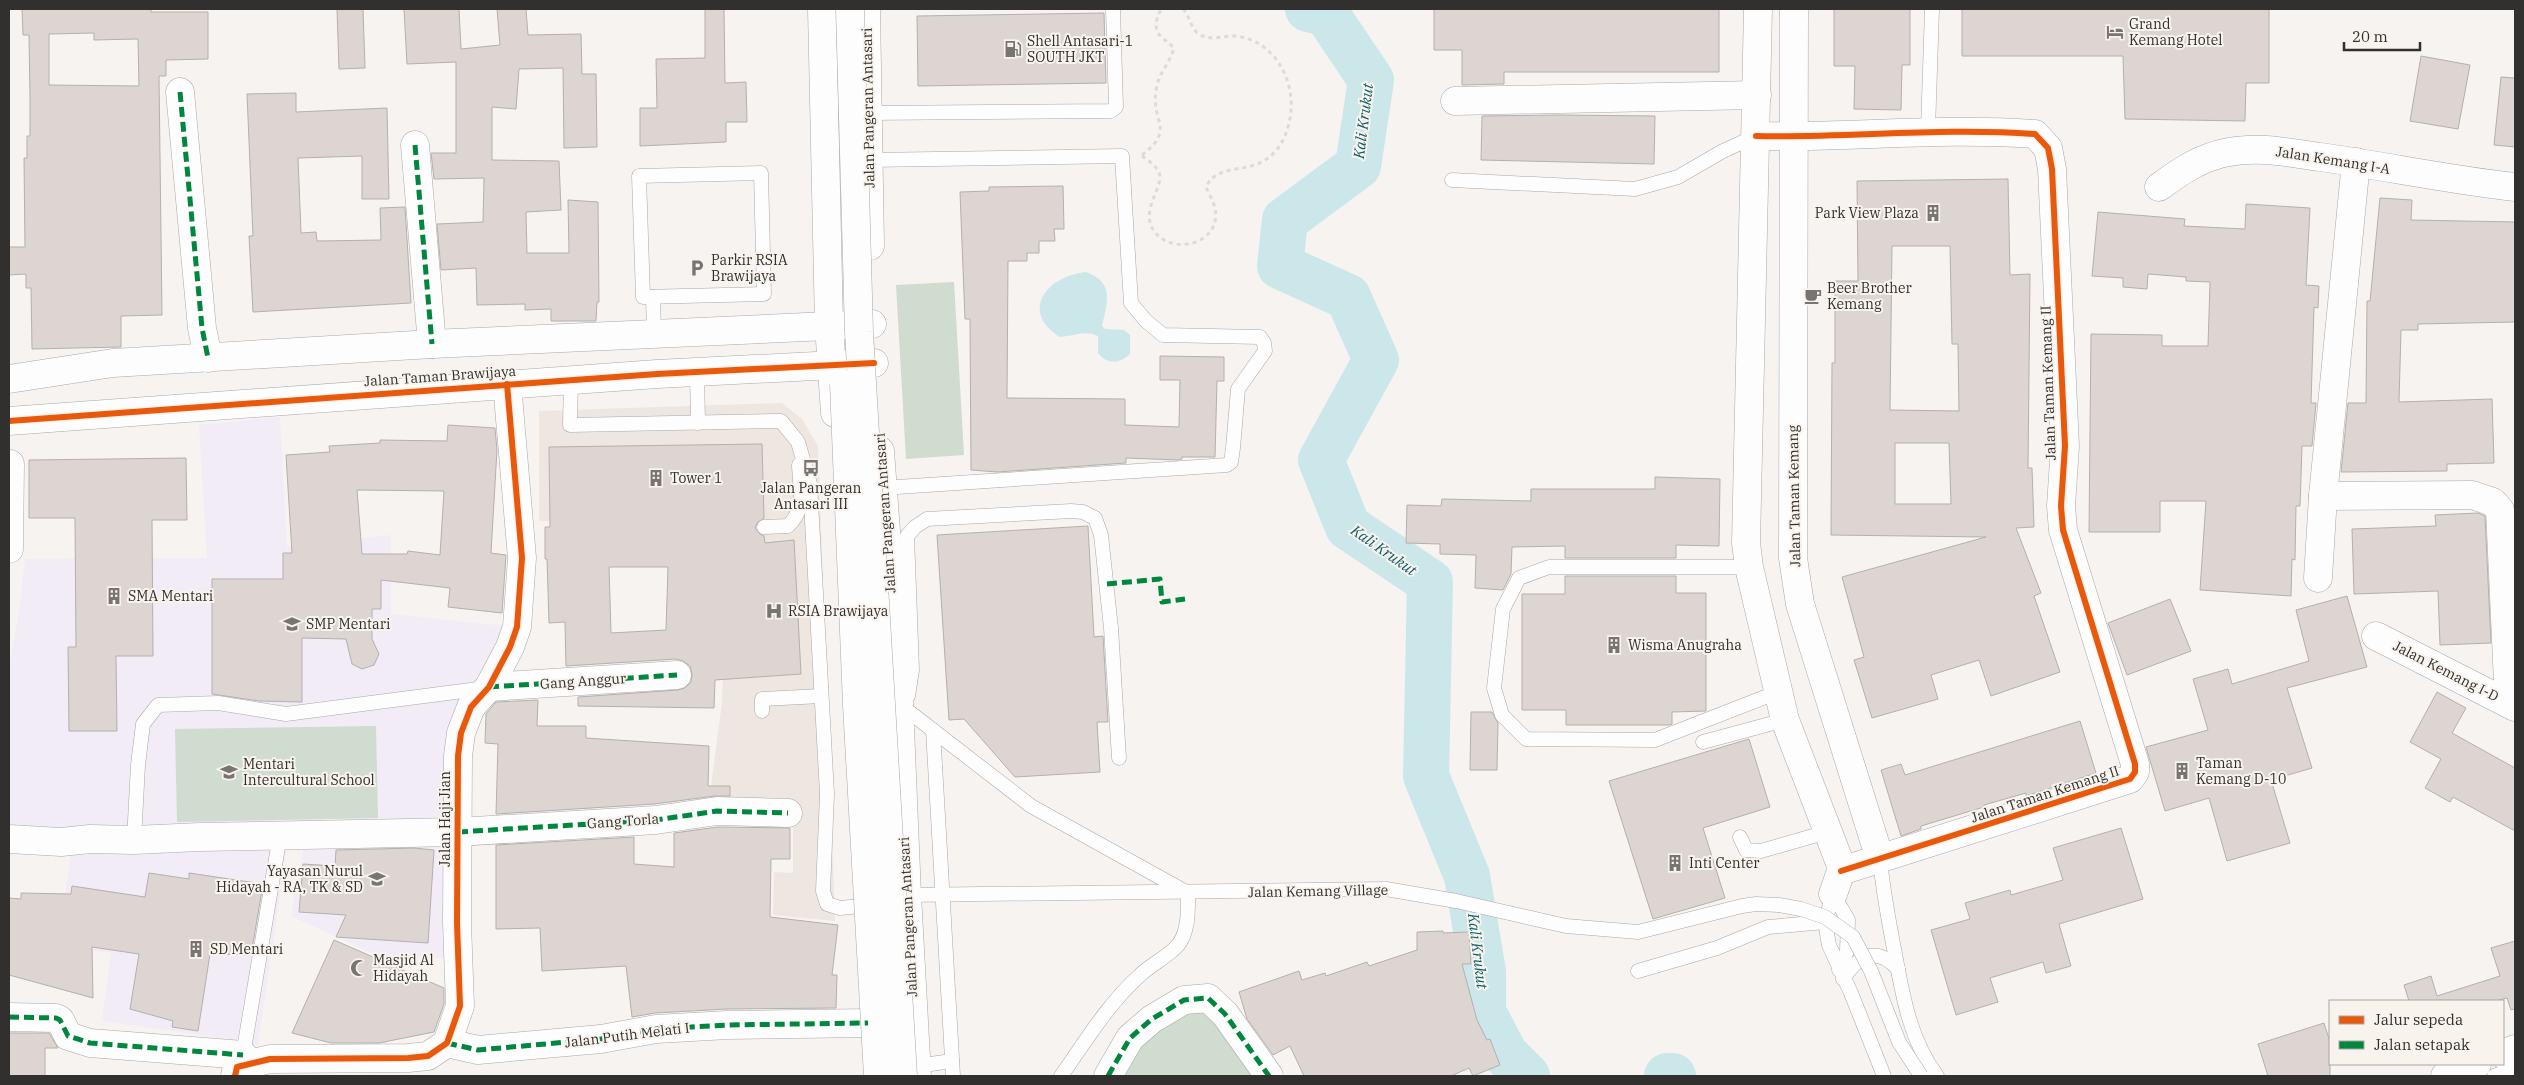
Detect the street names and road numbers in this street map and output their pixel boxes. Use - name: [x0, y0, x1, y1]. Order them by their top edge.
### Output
- street label: Jalan Pangeran Antasari: [858, 28, 878, 188]
- street label: Jalan Kemang I-A: [2275, 142, 2392, 178]
- street label: Jalan Taman Kemang II: [2036, 305, 2060, 461]
- street label: Jalan Taman Brawijaya: [363, 362, 517, 390]
- street label: Jalan Taman Kemang: [1784, 424, 1804, 567]
- street label: Jalan Pangeran Antasari: [870, 432, 900, 594]
- street label: Jalan Kemang I-D: [2390, 637, 2502, 705]
- street label: Gang Anggur: [539, 669, 627, 693]
- street label: Jalan Taman Kemang II: [1969, 761, 2122, 826]
- street label: Jalan Haji Jian: [436, 771, 454, 867]
- street label: Gang Torla: [586, 809, 660, 832]
- street label: Jalan Pangeran Antasari: [895, 836, 921, 998]
- street label: Jalan Kemang Village: [1248, 881, 1388, 901]
- street label: Jalan Putih Melati I: [564, 1018, 691, 1052]

